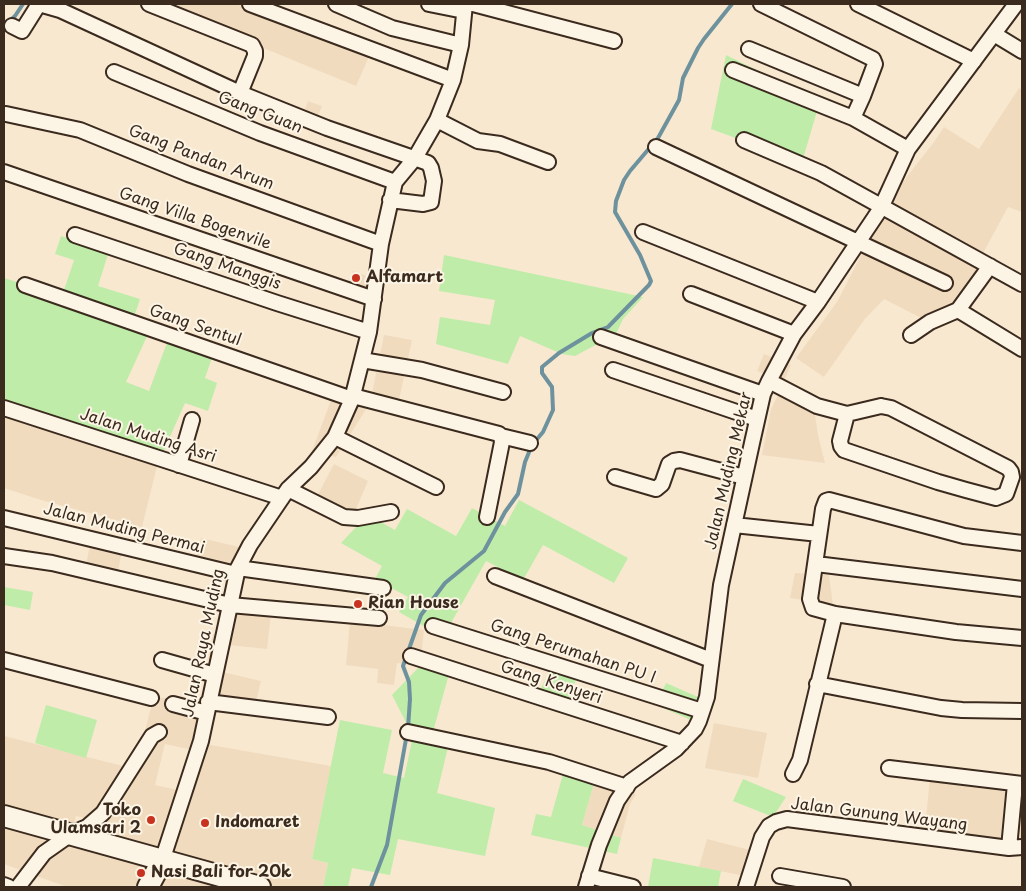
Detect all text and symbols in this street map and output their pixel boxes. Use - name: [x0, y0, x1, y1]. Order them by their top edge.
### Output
- street label: Gang Guan: [215, 88, 305, 138]
- street label: Gang Pandan Arum: [126, 121, 276, 195]
- street label: Gang Villa Bogenvile: [116, 184, 274, 254]
- street label: Gang Manggis: [171, 240, 283, 294]
- place label: Alfamart: [366, 268, 443, 288]
- marker: Alfamart: [350, 272, 362, 284]
- street label: Gang Sentul: [147, 301, 243, 351]
- street label: Jalan Muding Mekar: [702, 390, 756, 552]
- street label: Jalan Muding Asri: [77, 405, 219, 467]
- street label: Jalan Muding Permai: [41, 500, 207, 558]
- street label: Jalan Raya Muding: [179, 567, 229, 719]
- place label: Rian House: [368, 594, 459, 614]
- marker: Rian House: [352, 598, 364, 610]
- street label: Gang Perumahan PU I: [488, 616, 658, 688]
- street label: Gang Kenyeri: [498, 658, 604, 708]
- street label: Jalan Gunung Wayang: [790, 795, 968, 835]
- place label: Toko Ulamsari 2: [50, 801, 141, 839]
- place label: Indomaret: [215, 813, 299, 833]
- marker: Toko Ulamsari 2: [145, 814, 157, 826]
- marker: Indomaret: [199, 817, 211, 829]
- place label: Nasi Bali for 20k: [151, 863, 292, 883]
- marker: Nasi Bali for 20k: [135, 867, 147, 879]

